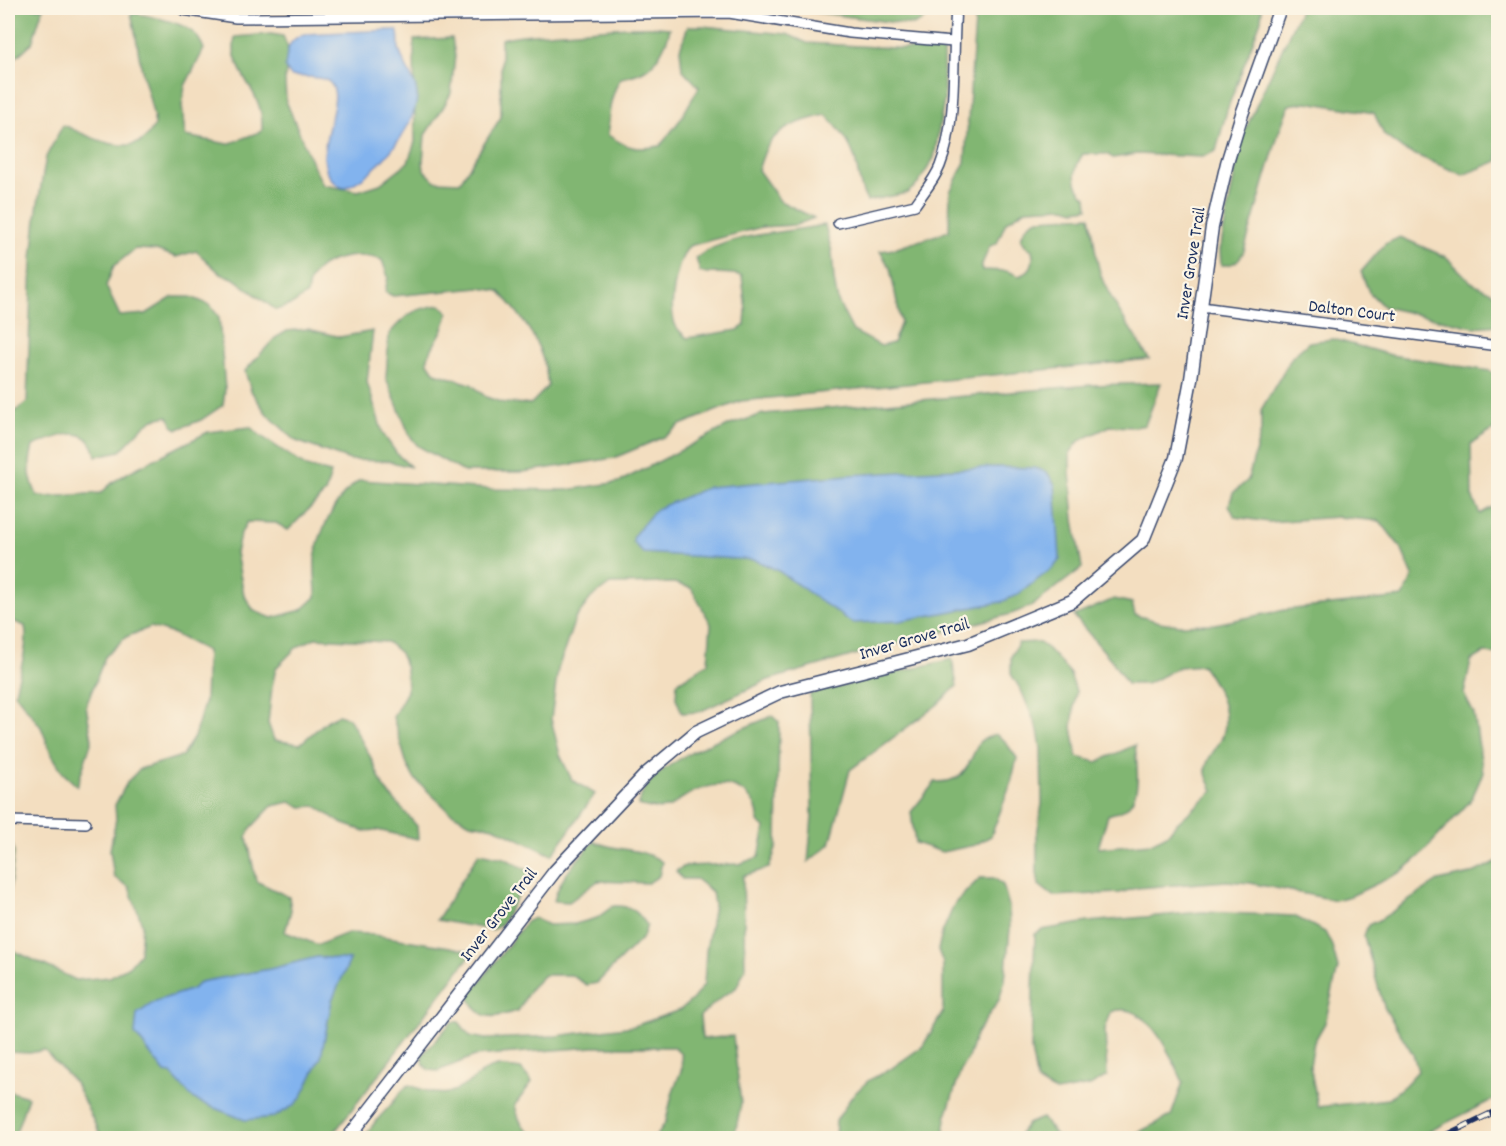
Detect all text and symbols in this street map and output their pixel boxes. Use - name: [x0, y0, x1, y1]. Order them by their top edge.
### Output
- street label: Inver Grove Trail: [1171, 205, 1214, 321]
- street label: Dalton Court: [1307, 295, 1397, 330]
- street label: Inver Grove Trail: [857, 613, 973, 668]
- street label: Inver Grove Trail: [455, 863, 545, 968]

